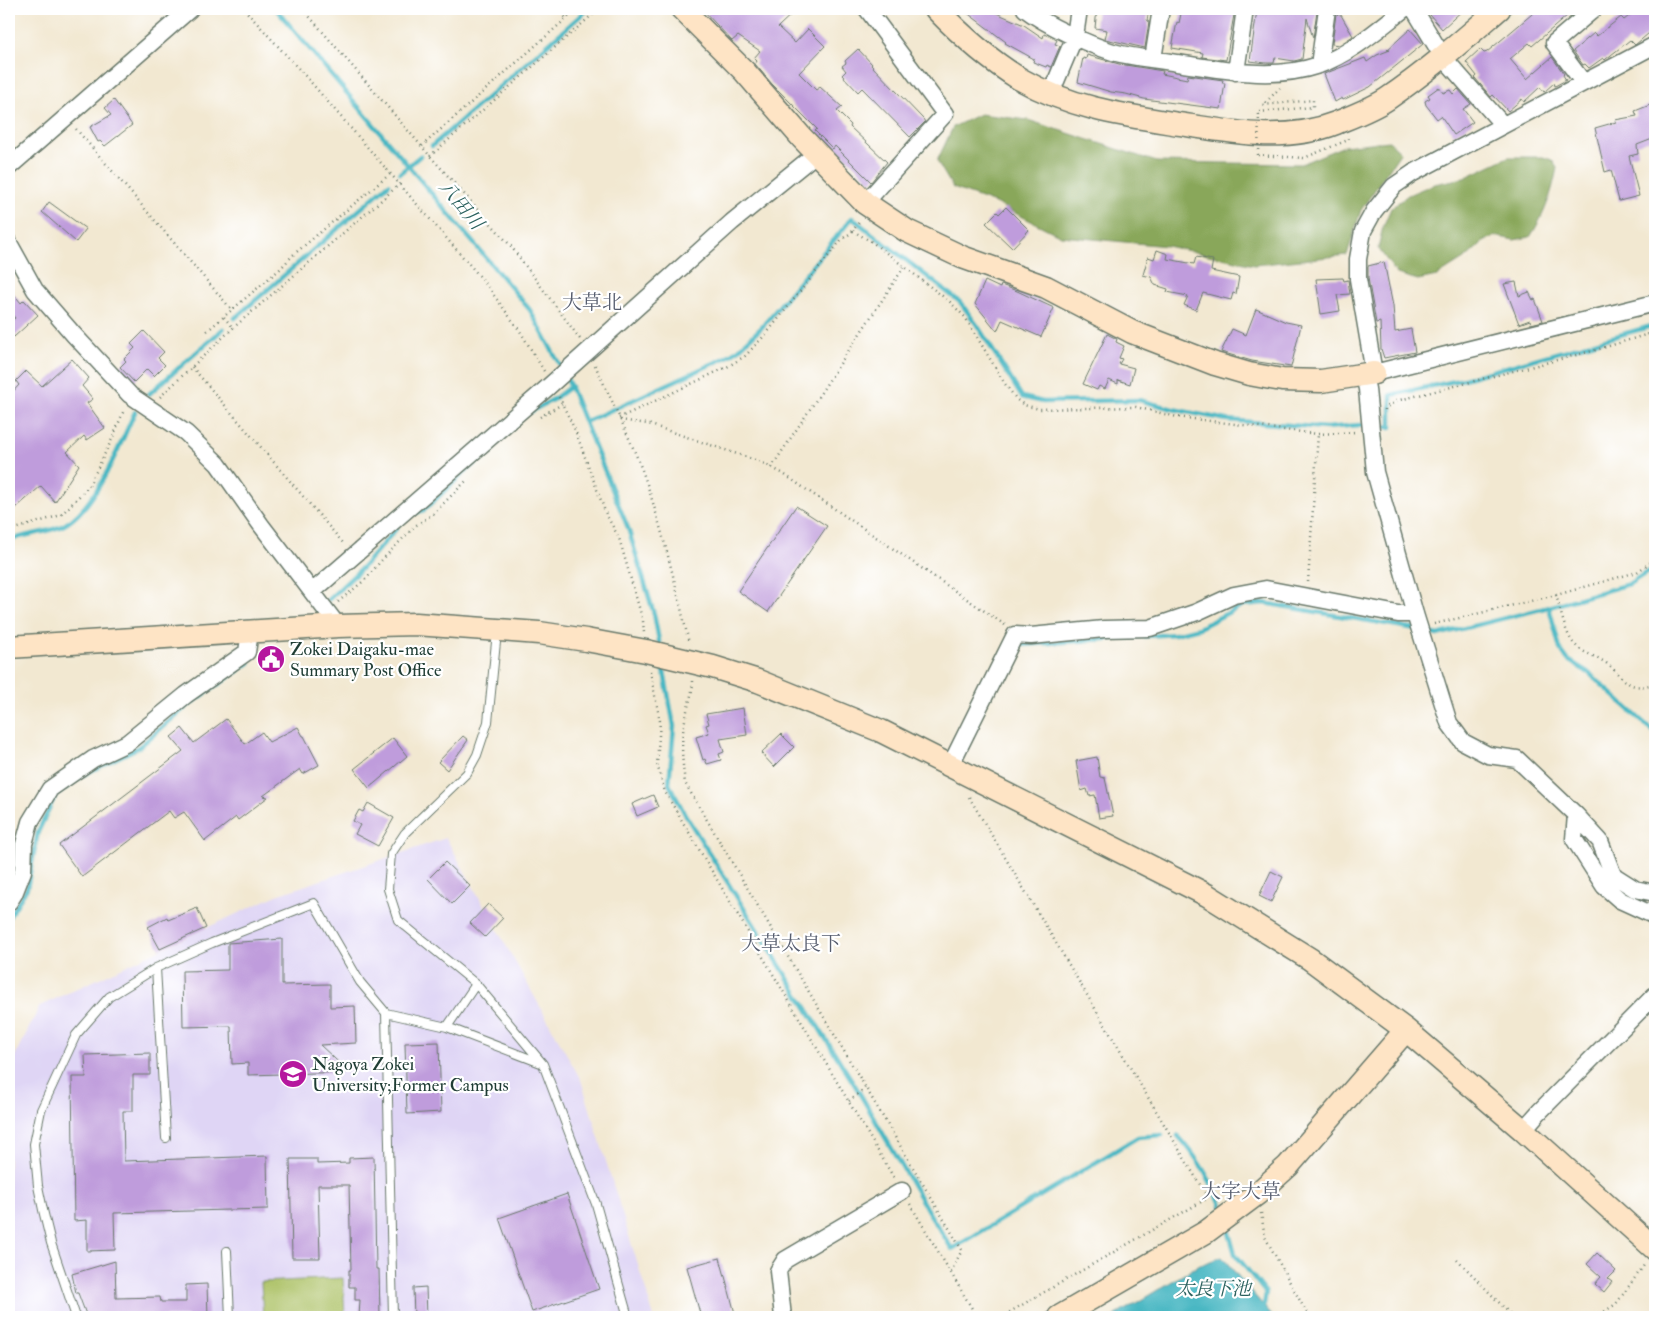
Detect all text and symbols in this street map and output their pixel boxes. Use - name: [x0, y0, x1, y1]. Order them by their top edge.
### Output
- water label: 八田川: [433, 175, 490, 236]
- district label: 大草北: [562, 290, 622, 315]
- place label: Zokei Daigaku-mae Summary Post Office: [290, 638, 442, 682]
- public building icon: Zokei Daigaku-mae Summary Post Office: [256, 644, 286, 674]
- district label: 大草太良下: [741, 931, 841, 956]
- place label: Nagoya Zokei University;Former Campus: [312, 1053, 509, 1097]
- school or university icon: Nagoya Zokei University;Former Campus: [278, 1059, 308, 1089]
- district label: 大字大草: [1201, 1179, 1281, 1204]
- water label: 太良下池: [1175, 1277, 1253, 1301]

